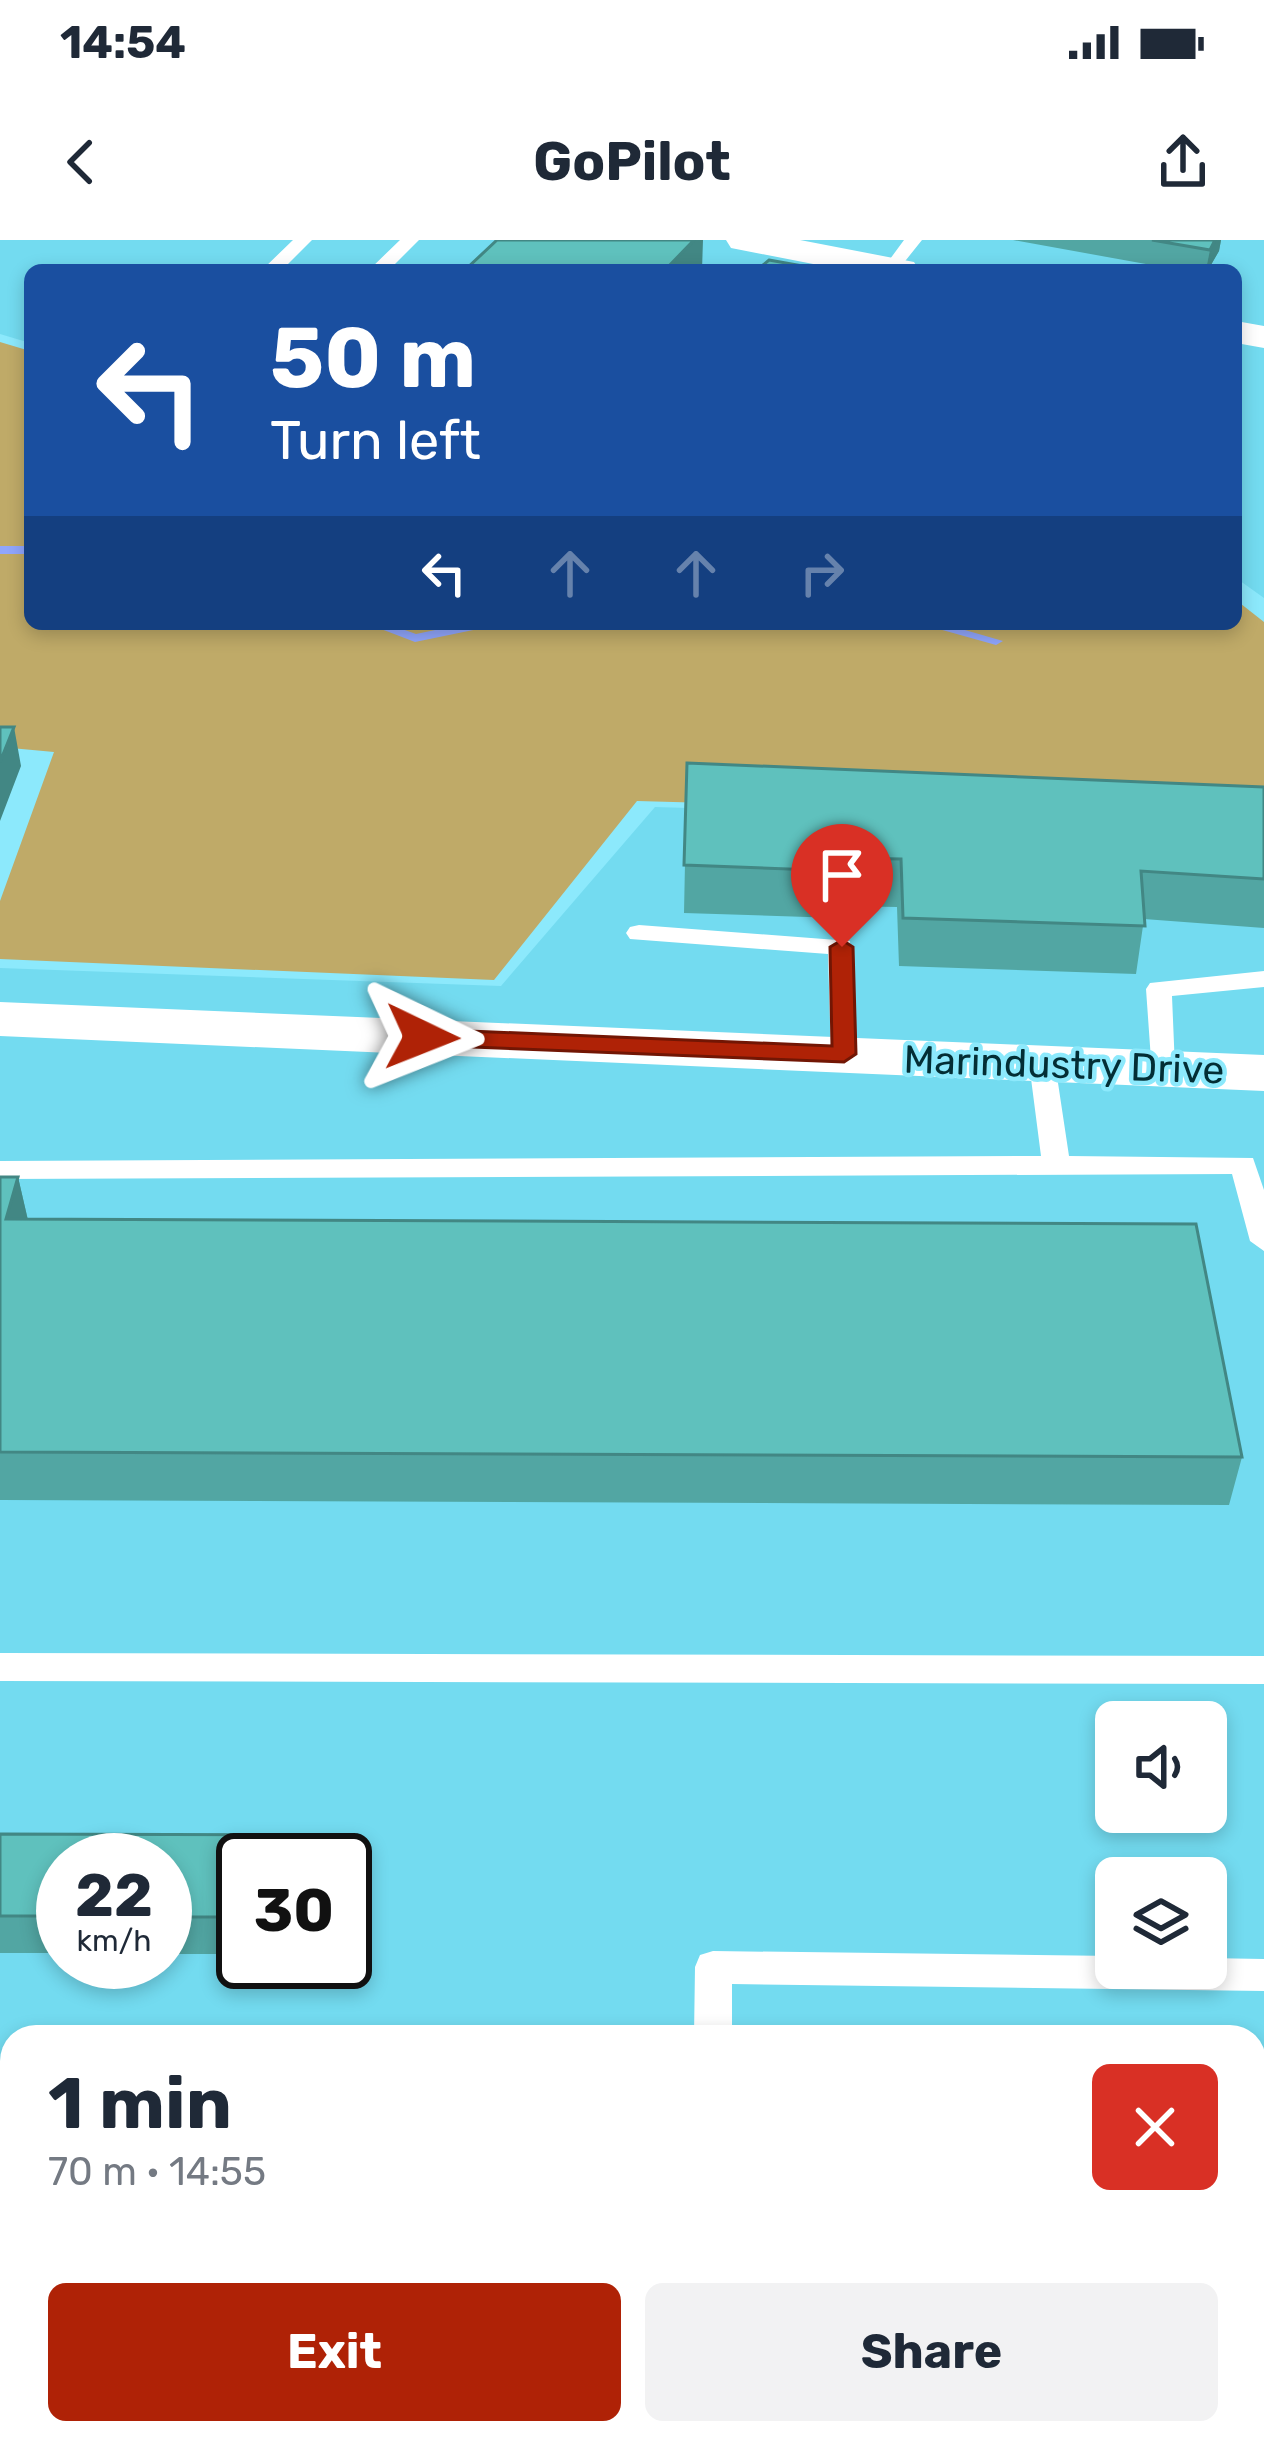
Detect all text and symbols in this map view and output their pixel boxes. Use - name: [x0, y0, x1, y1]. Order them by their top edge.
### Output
- text: 14:54: [60, 16, 186, 69]
- icon: back: [48, 129, 114, 195]
- icon: share: [1150, 129, 1216, 195]
- text: GoPilot: [533, 130, 731, 194]
- text: 50 m: [270, 308, 476, 408]
- icon: left: [72, 312, 228, 468]
- text: Turn left: [270, 409, 481, 473]
- icon: left: [411, 540, 477, 606]
- icon: ahead: [537, 540, 603, 606]
- icon: ahead: [663, 540, 729, 606]
- icon: right: [789, 540, 855, 606]
- pin: [791, 824, 893, 947]
- icon: arrive: [809, 842, 875, 908]
- position arrow: [359, 974, 485, 1100]
- street label: Marindustry Drive: [903, 1036, 1225, 1094]
- map controls: [1095, 1701, 1227, 1989]
- button: sound: [1095, 1701, 1227, 1833]
- speed limit sign: 30: [216, 1833, 372, 1989]
- button: layers: [1095, 1857, 1227, 1989]
- text: 22: [75, 1860, 153, 1931]
- text: km/h: [77, 1923, 151, 1959]
- text: 1 min: [48, 2061, 232, 2146]
- button: close: [1092, 2064, 1218, 2190]
- text: 70 m · 14:55: [48, 2149, 266, 2195]
- button: Exit: [48, 2283, 621, 2421]
- button: Share: [645, 2283, 1218, 2421]

